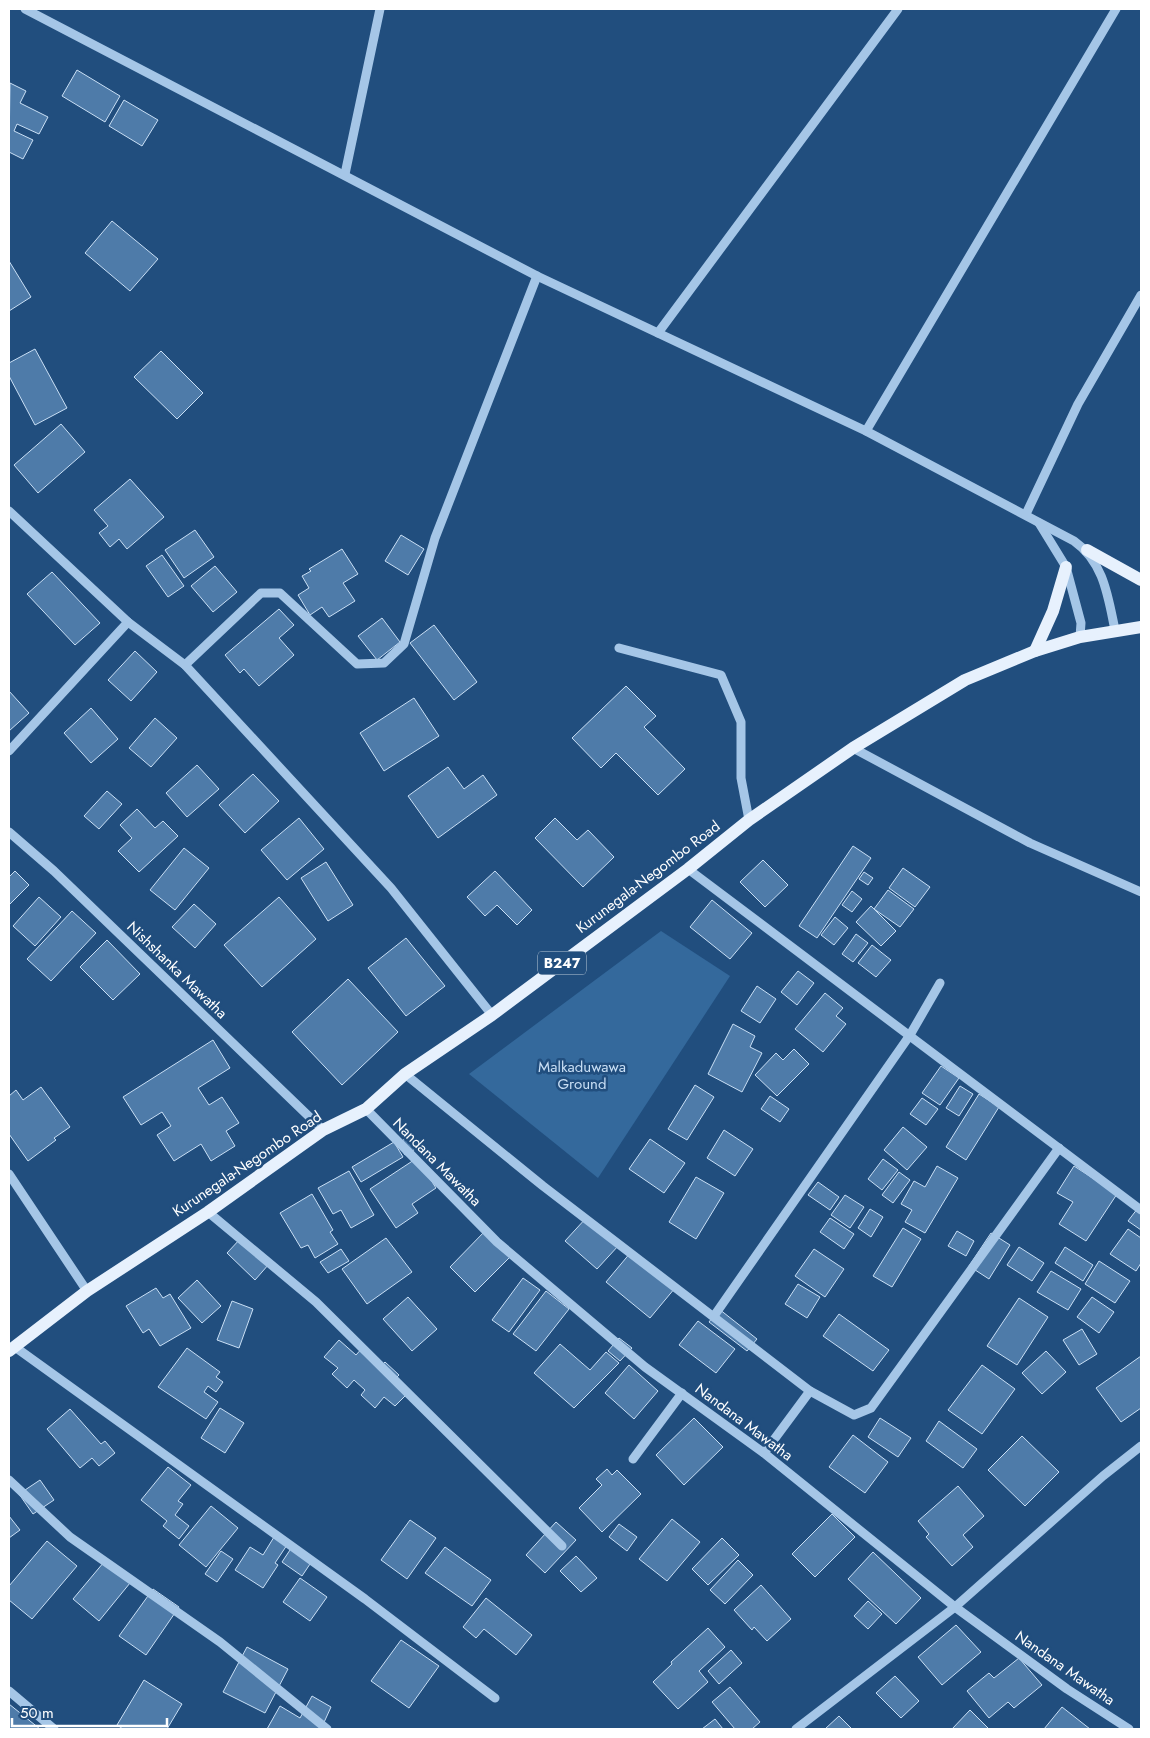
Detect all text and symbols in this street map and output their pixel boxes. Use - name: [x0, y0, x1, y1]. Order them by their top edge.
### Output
- street label: Kurunegala-Negombo Road: [571, 815, 725, 939]
- street label: Nishshanka Mawatha: [122, 916, 232, 1024]
- road number: B247: [538, 951, 586, 974]
- park label: Malkaduwawa Ground: [538, 1056, 626, 1095]
- street label: Kurunegala-Negombo Road: [168, 1106, 326, 1222]
- street label: Nandana Mawatha: [388, 1113, 486, 1211]
- street label: Nandana Mawatha: [690, 1378, 798, 1466]
- street label: Nandana Mawatha: [1011, 1625, 1119, 1711]
- scale bar: [12, 1696, 168, 1728]
- text: 50 m: [20, 1702, 54, 1724]

